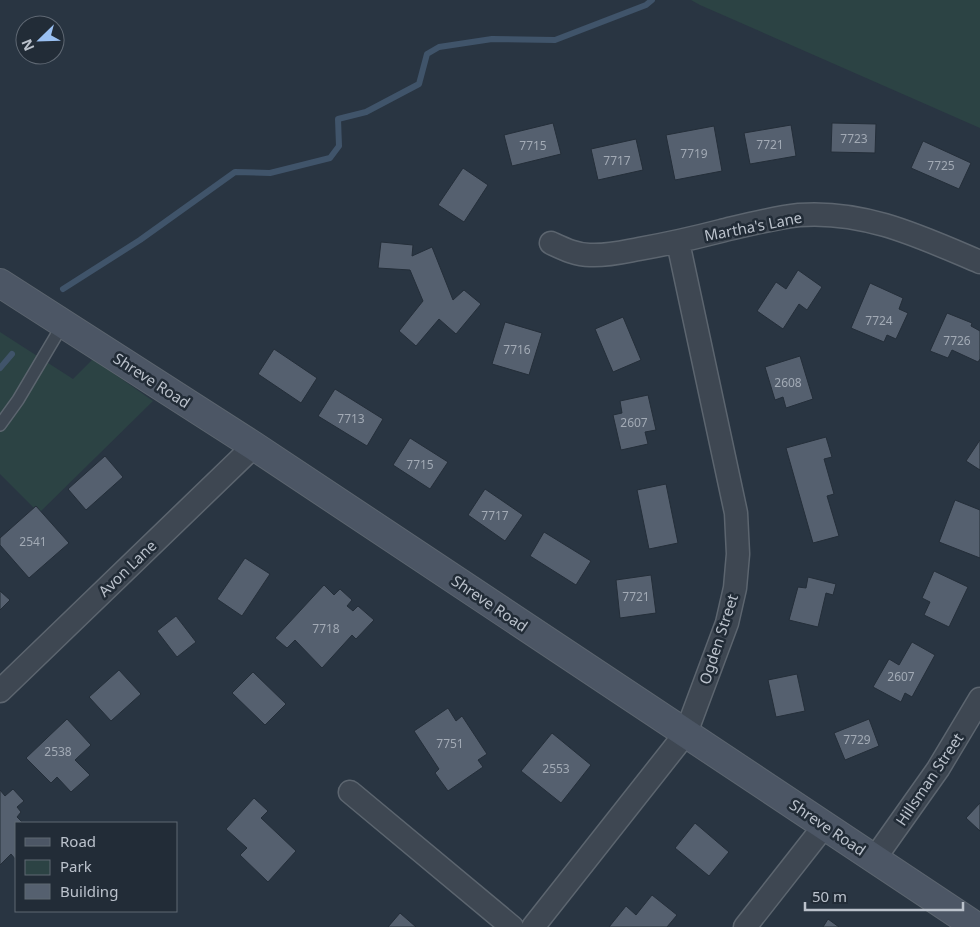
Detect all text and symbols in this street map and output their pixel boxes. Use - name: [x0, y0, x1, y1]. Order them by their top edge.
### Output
- north arrow: [15, 15, 65, 65]
- text: N: [17, 36, 39, 54]
- house number: 7723: [840, 130, 868, 147]
- house number: 7721: [756, 136, 784, 153]
- house number: 7715: [519, 137, 547, 154]
- house number: 7719: [680, 145, 708, 162]
- house number: 7717: [603, 152, 631, 169]
- house number: 7725: [927, 157, 955, 174]
- street label: Martha's Lane: [702, 207, 804, 245]
- house number: 7724: [865, 312, 893, 329]
- house number: 7726: [943, 332, 971, 349]
- house number: 7716: [503, 341, 531, 358]
- street label: Shreve Road: [110, 348, 194, 412]
- house number: 2608: [774, 374, 802, 391]
- house number: 7713: [337, 410, 365, 427]
- house number: 2607: [620, 414, 648, 431]
- house number: 7715: [406, 456, 434, 473]
- house number: 7717: [481, 507, 509, 524]
- house number: 2541: [19, 533, 47, 550]
- street label: Avon Lane: [94, 535, 160, 601]
- street label: Shreve Road: [448, 570, 532, 636]
- house number: 7721: [622, 588, 650, 605]
- street label: Ogden Street: [694, 591, 742, 687]
- house number: 7718: [312, 620, 340, 637]
- house number: 2607: [887, 668, 915, 685]
- street label: Hillsman Street: [891, 728, 968, 829]
- house number: 7729: [843, 731, 871, 748]
- house number: 7751: [436, 735, 464, 752]
- house number: 2538: [44, 743, 72, 760]
- house number: 2553: [542, 760, 570, 777]
- street label: Shreve Road: [786, 794, 870, 860]
- legend: [15, 822, 178, 912]
- text: Road: [60, 831, 96, 851]
- text: Park: [60, 856, 92, 876]
- scale bar: [805, 880, 962, 912]
- text: Building: [60, 881, 118, 901]
- text: 50 m: [812, 886, 847, 906]

